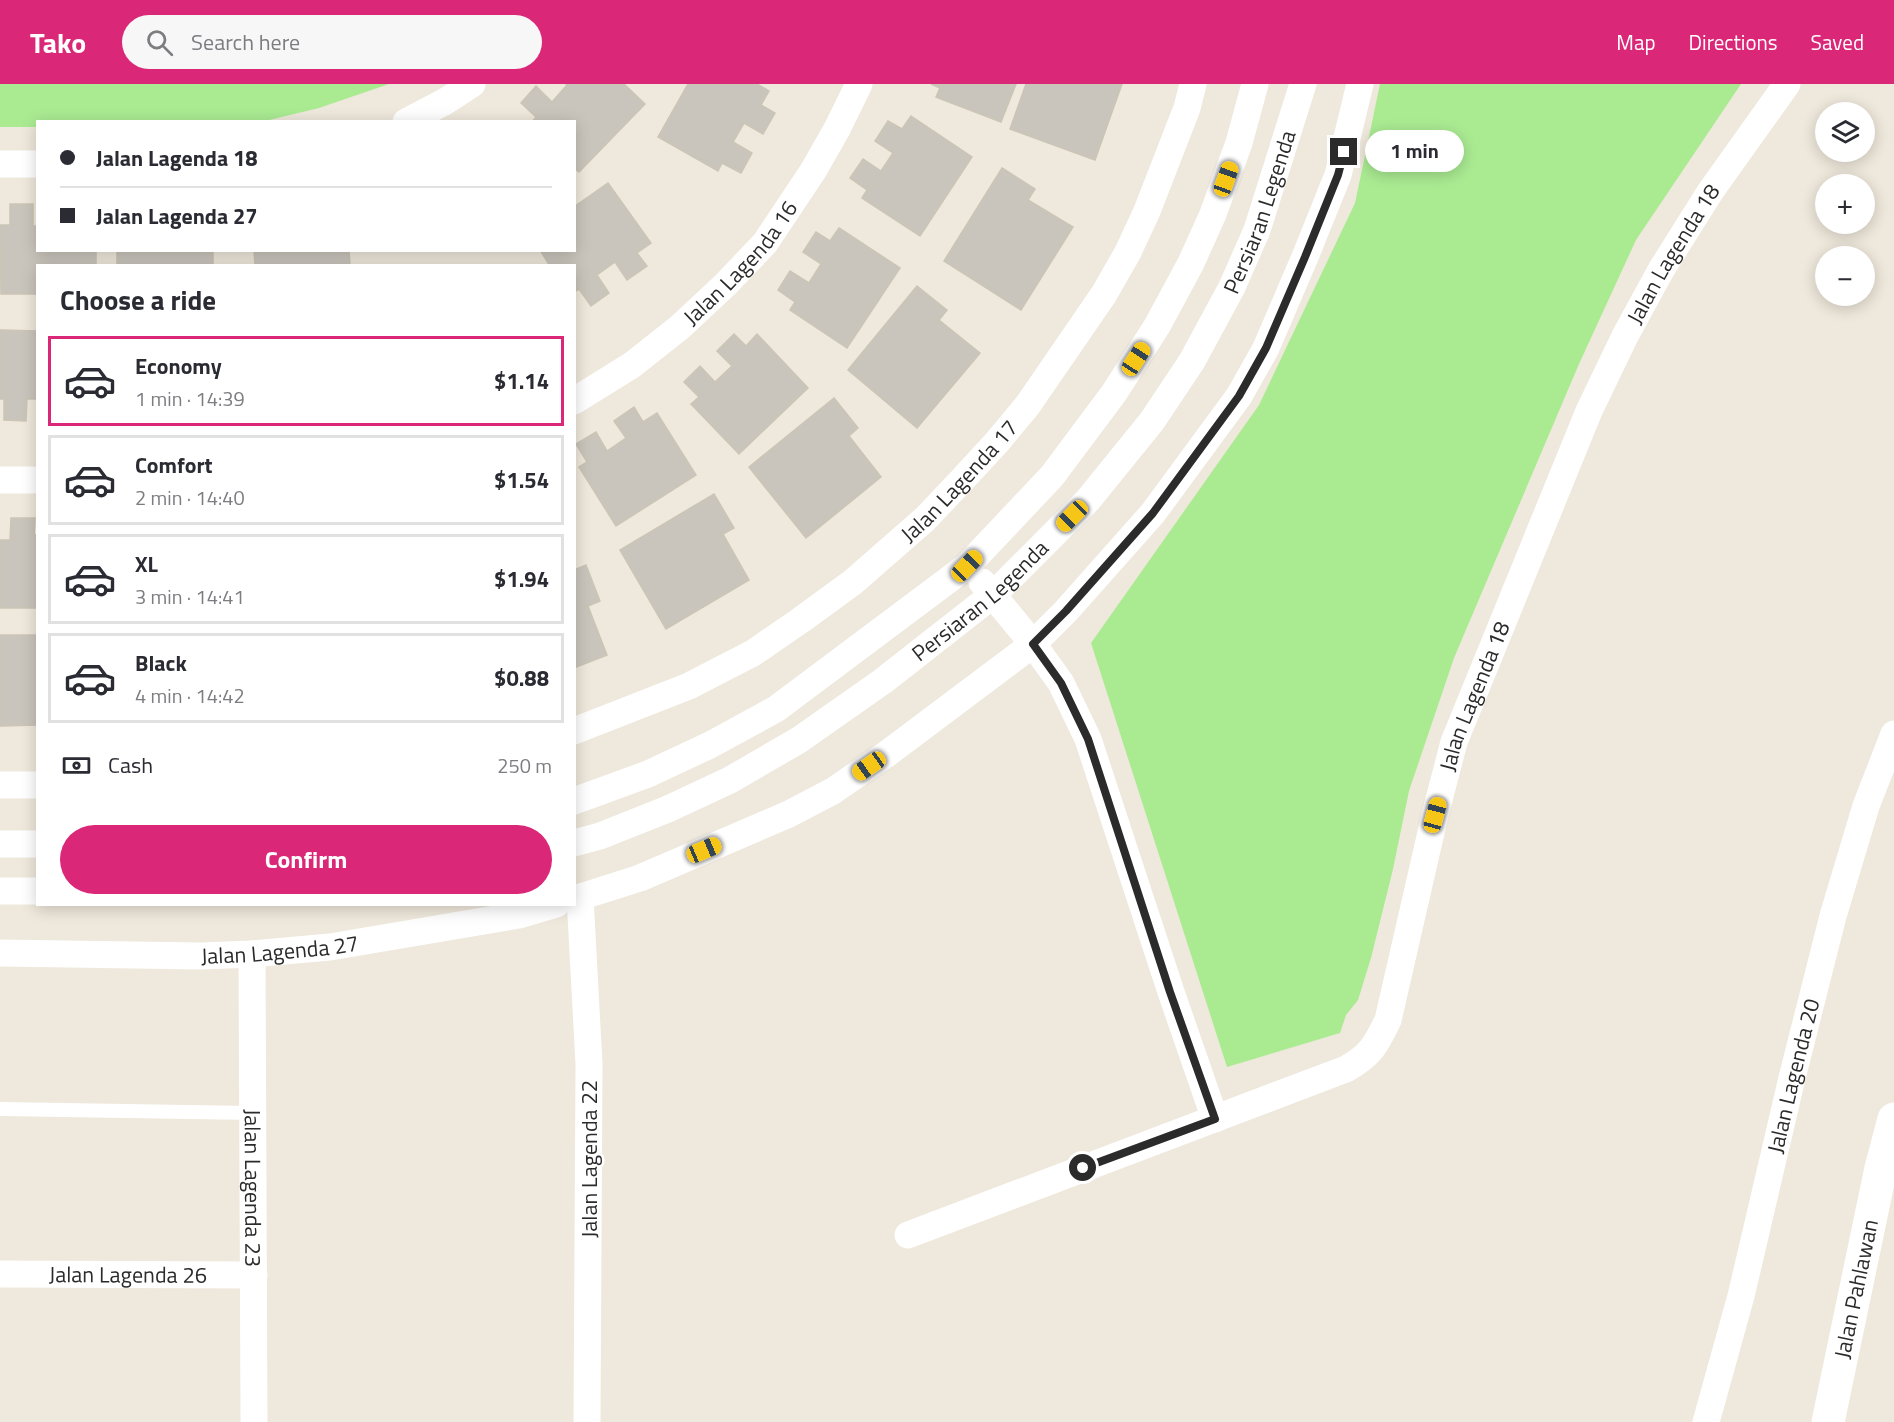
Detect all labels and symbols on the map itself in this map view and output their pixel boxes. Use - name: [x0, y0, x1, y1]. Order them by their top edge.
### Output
- street label: Persiaran Legenda: [1214, 126, 1304, 299]
- callout: 1 min: [1365, 131, 1464, 173]
- route end: [1330, 138, 1357, 165]
- car: [1211, 159, 1241, 199]
- street label: Jalan Lagenda 18: [1618, 176, 1728, 330]
- street label: Jalan Lagenda 16: [675, 194, 806, 333]
- car: [1119, 339, 1153, 379]
- street label: Jalan Lagenda 17: [893, 412, 1026, 550]
- car: [1053, 497, 1091, 535]
- street label: Persiaran Legenda: [904, 532, 1056, 670]
- car: [948, 547, 986, 585]
- street label: Jalan Lagenda 18: [1430, 616, 1518, 775]
- car: [849, 748, 889, 784]
- car: [1422, 795, 1448, 835]
- car: [684, 835, 724, 865]
- street label: Jalan Lagenda 27: [200, 925, 361, 973]
- street label: Jalan Lagenda 20: [1758, 995, 1828, 1157]
- street label: Jalan Lagenda 22: [572, 1080, 606, 1238]
- street label: Jalan Lagenda 23: [236, 1109, 270, 1267]
- route start: [1069, 1154, 1096, 1181]
- street label: Jalan Pahlawan: [1825, 1216, 1887, 1362]
- street label: Jalan Lagenda 26: [49, 1257, 207, 1292]

